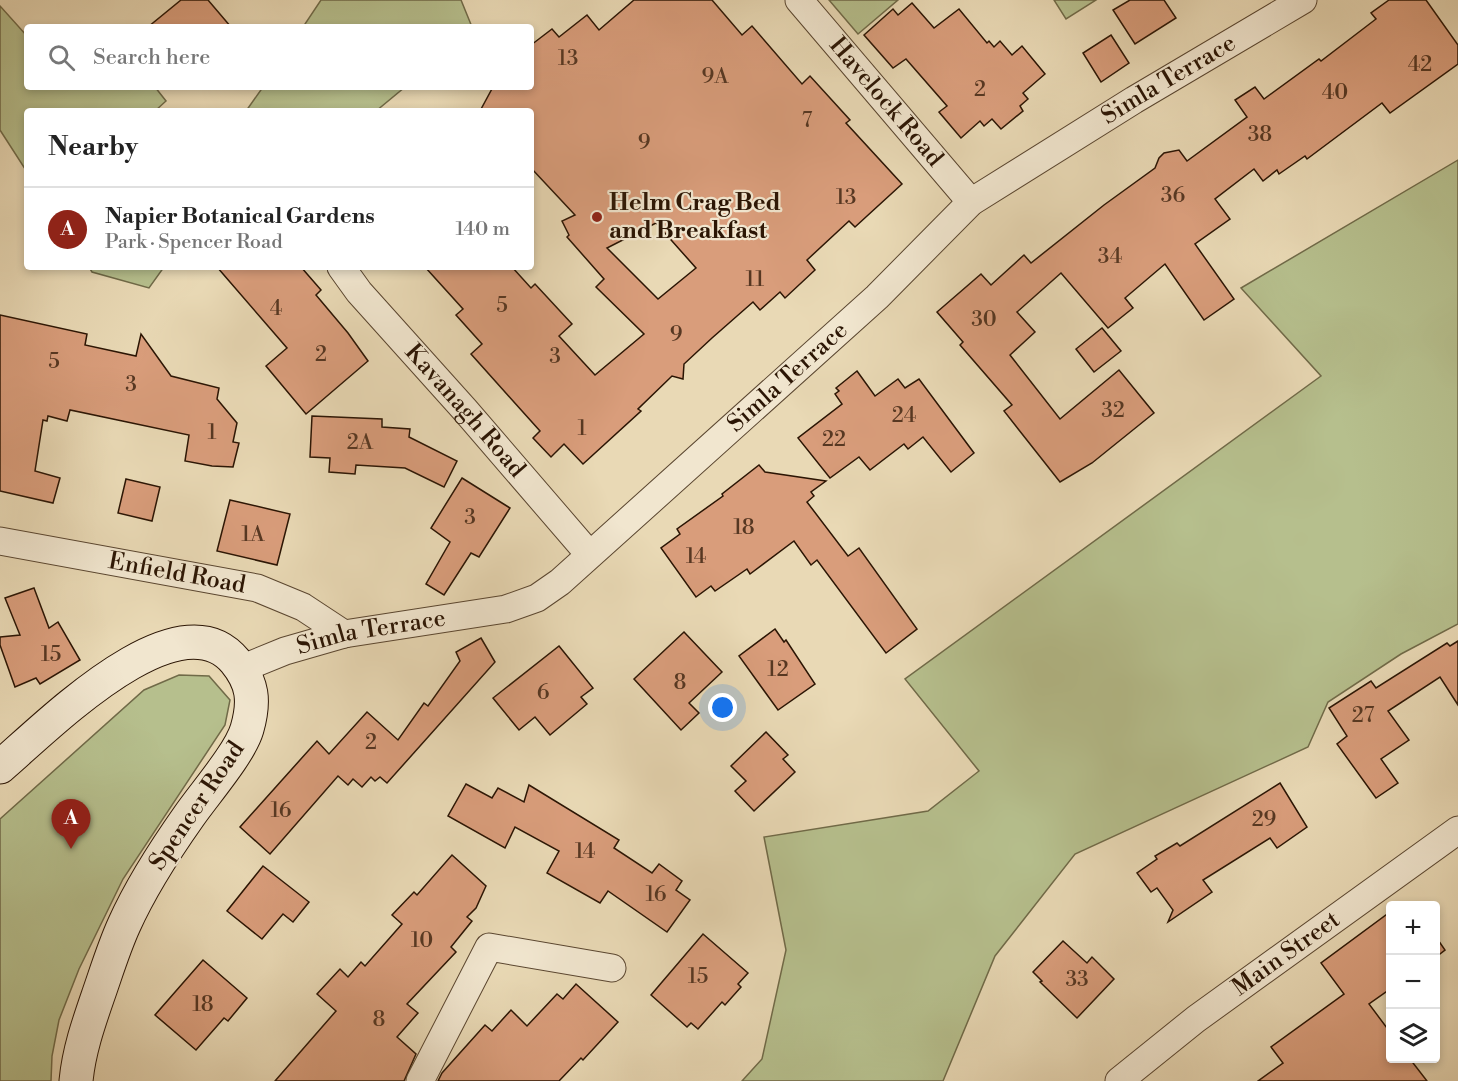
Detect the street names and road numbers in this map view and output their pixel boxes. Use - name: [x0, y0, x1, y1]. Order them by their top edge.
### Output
- street label: Simla Terrace: [1096, 28, 1241, 132]
- street label: Havelock Road: [822, 31, 950, 173]
- street label: Simla Terrace: [721, 316, 854, 439]
- street label: Kavanagh Road: [398, 338, 532, 484]
- street label: Enfield Road: [106, 546, 249, 601]
- street label: Simla Terrace: [293, 604, 448, 662]
- street label: Spencer Road: [143, 735, 251, 876]
- street label: Main Street: [1226, 905, 1346, 1003]

